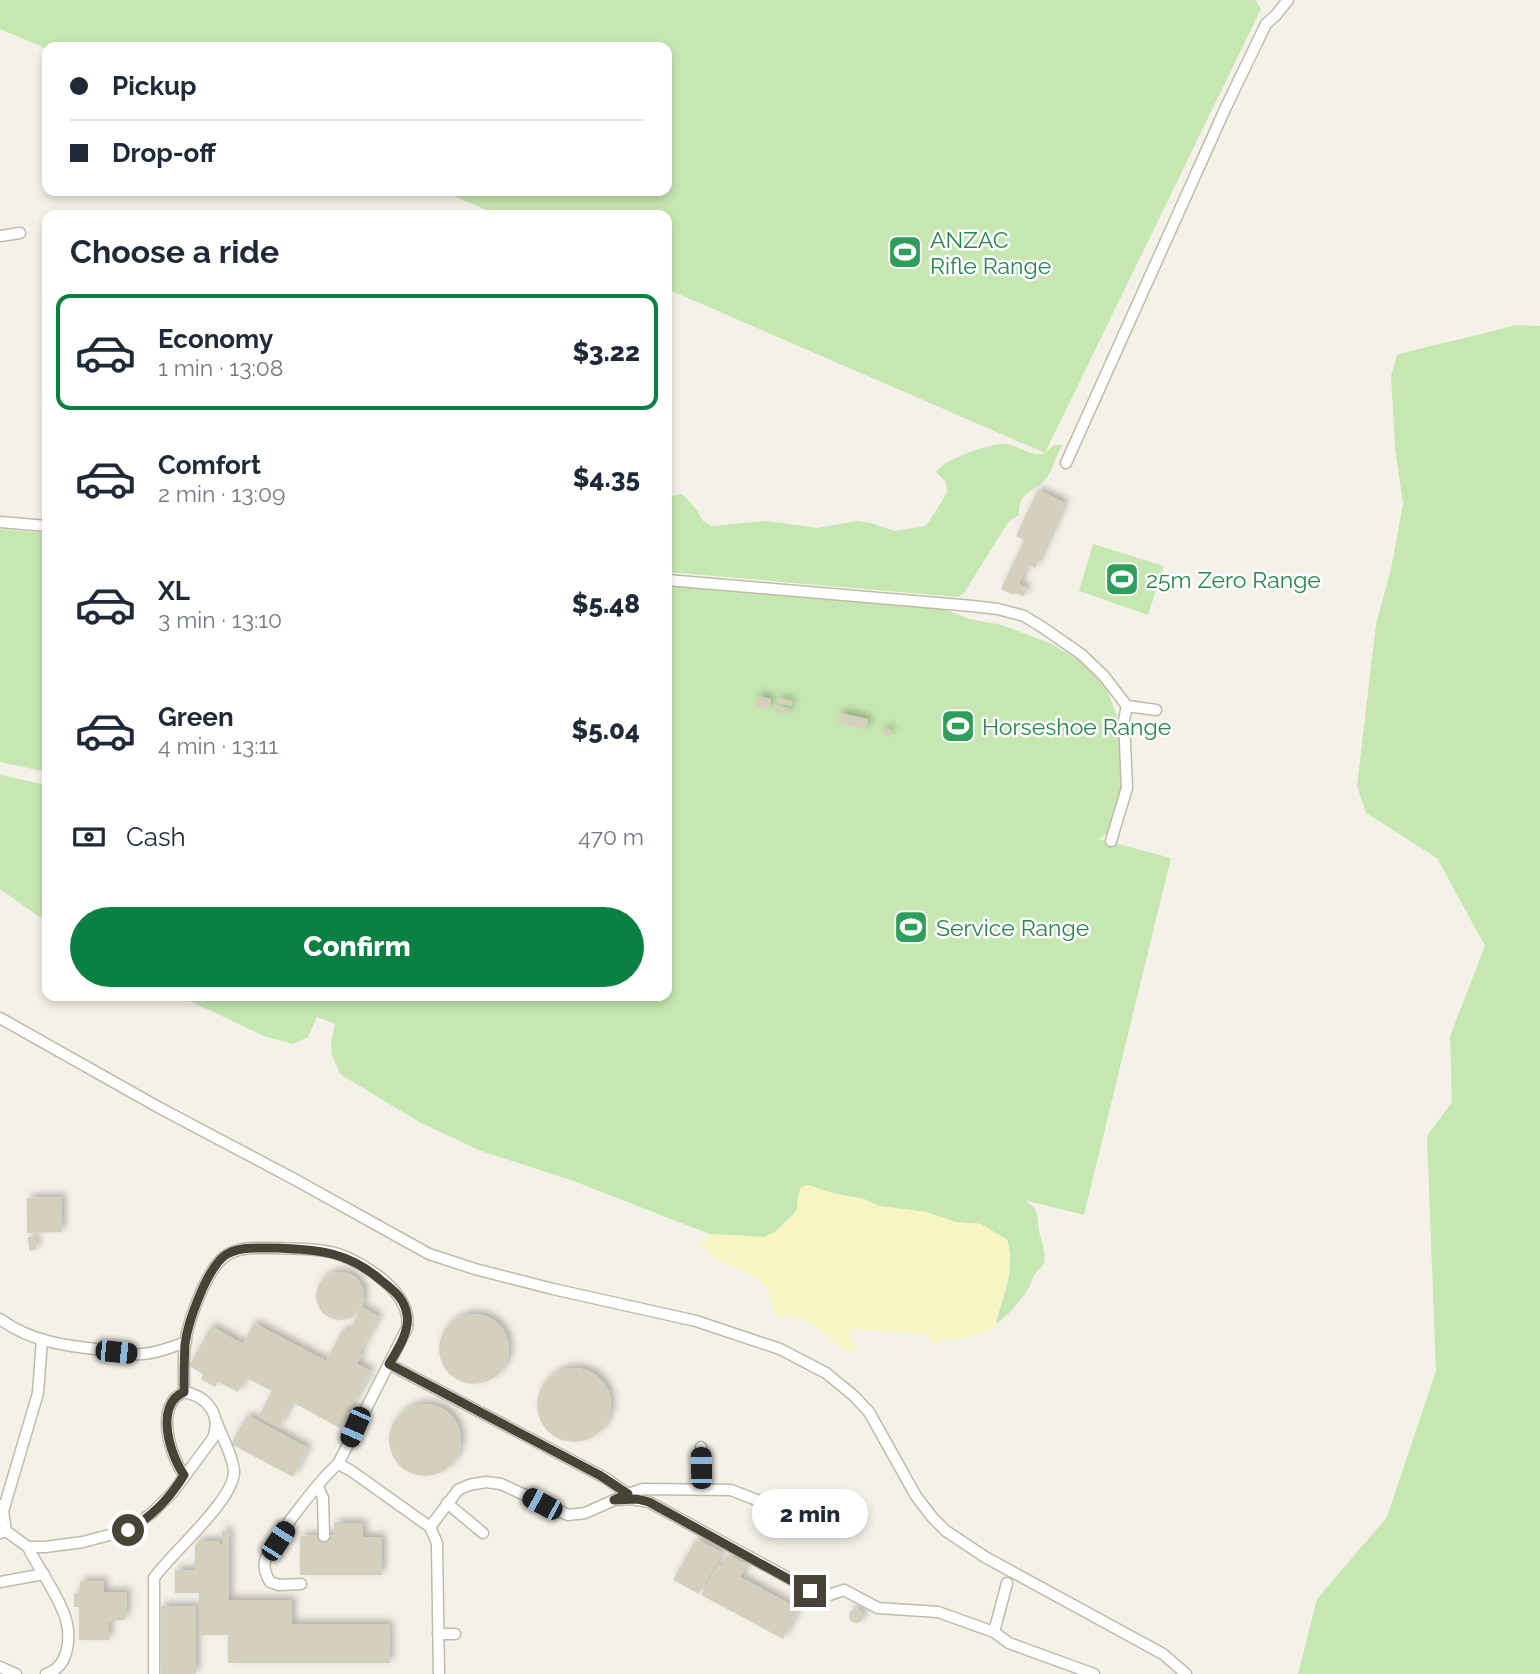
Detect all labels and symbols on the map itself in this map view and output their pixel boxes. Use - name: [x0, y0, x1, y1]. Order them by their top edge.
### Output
- place label: ANZAC Rifle Range: [930, 226, 1051, 279]
- sports icon: ANZAC Rifle Range: [886, 233, 924, 271]
- sports icon: 25m Zero Range: [1103, 560, 1141, 598]
- place label: 25m Zero Range: [1146, 566, 1321, 593]
- sports icon: Horseshoe Range: [939, 707, 977, 745]
- place label: Horseshoe Range: [982, 713, 1171, 740]
- sports icon: Service Range: [892, 908, 930, 946]
- place label: Service Range: [936, 914, 1089, 941]
- car: [95, 1339, 138, 1365]
- car: [337, 1404, 374, 1450]
- car: [691, 1447, 712, 1489]
- car: [519, 1485, 566, 1523]
- callout: 2 min: [752, 1490, 868, 1538]
- route start: [112, 1514, 144, 1546]
- car: [258, 1518, 299, 1564]
- route end: [794, 1575, 826, 1607]

